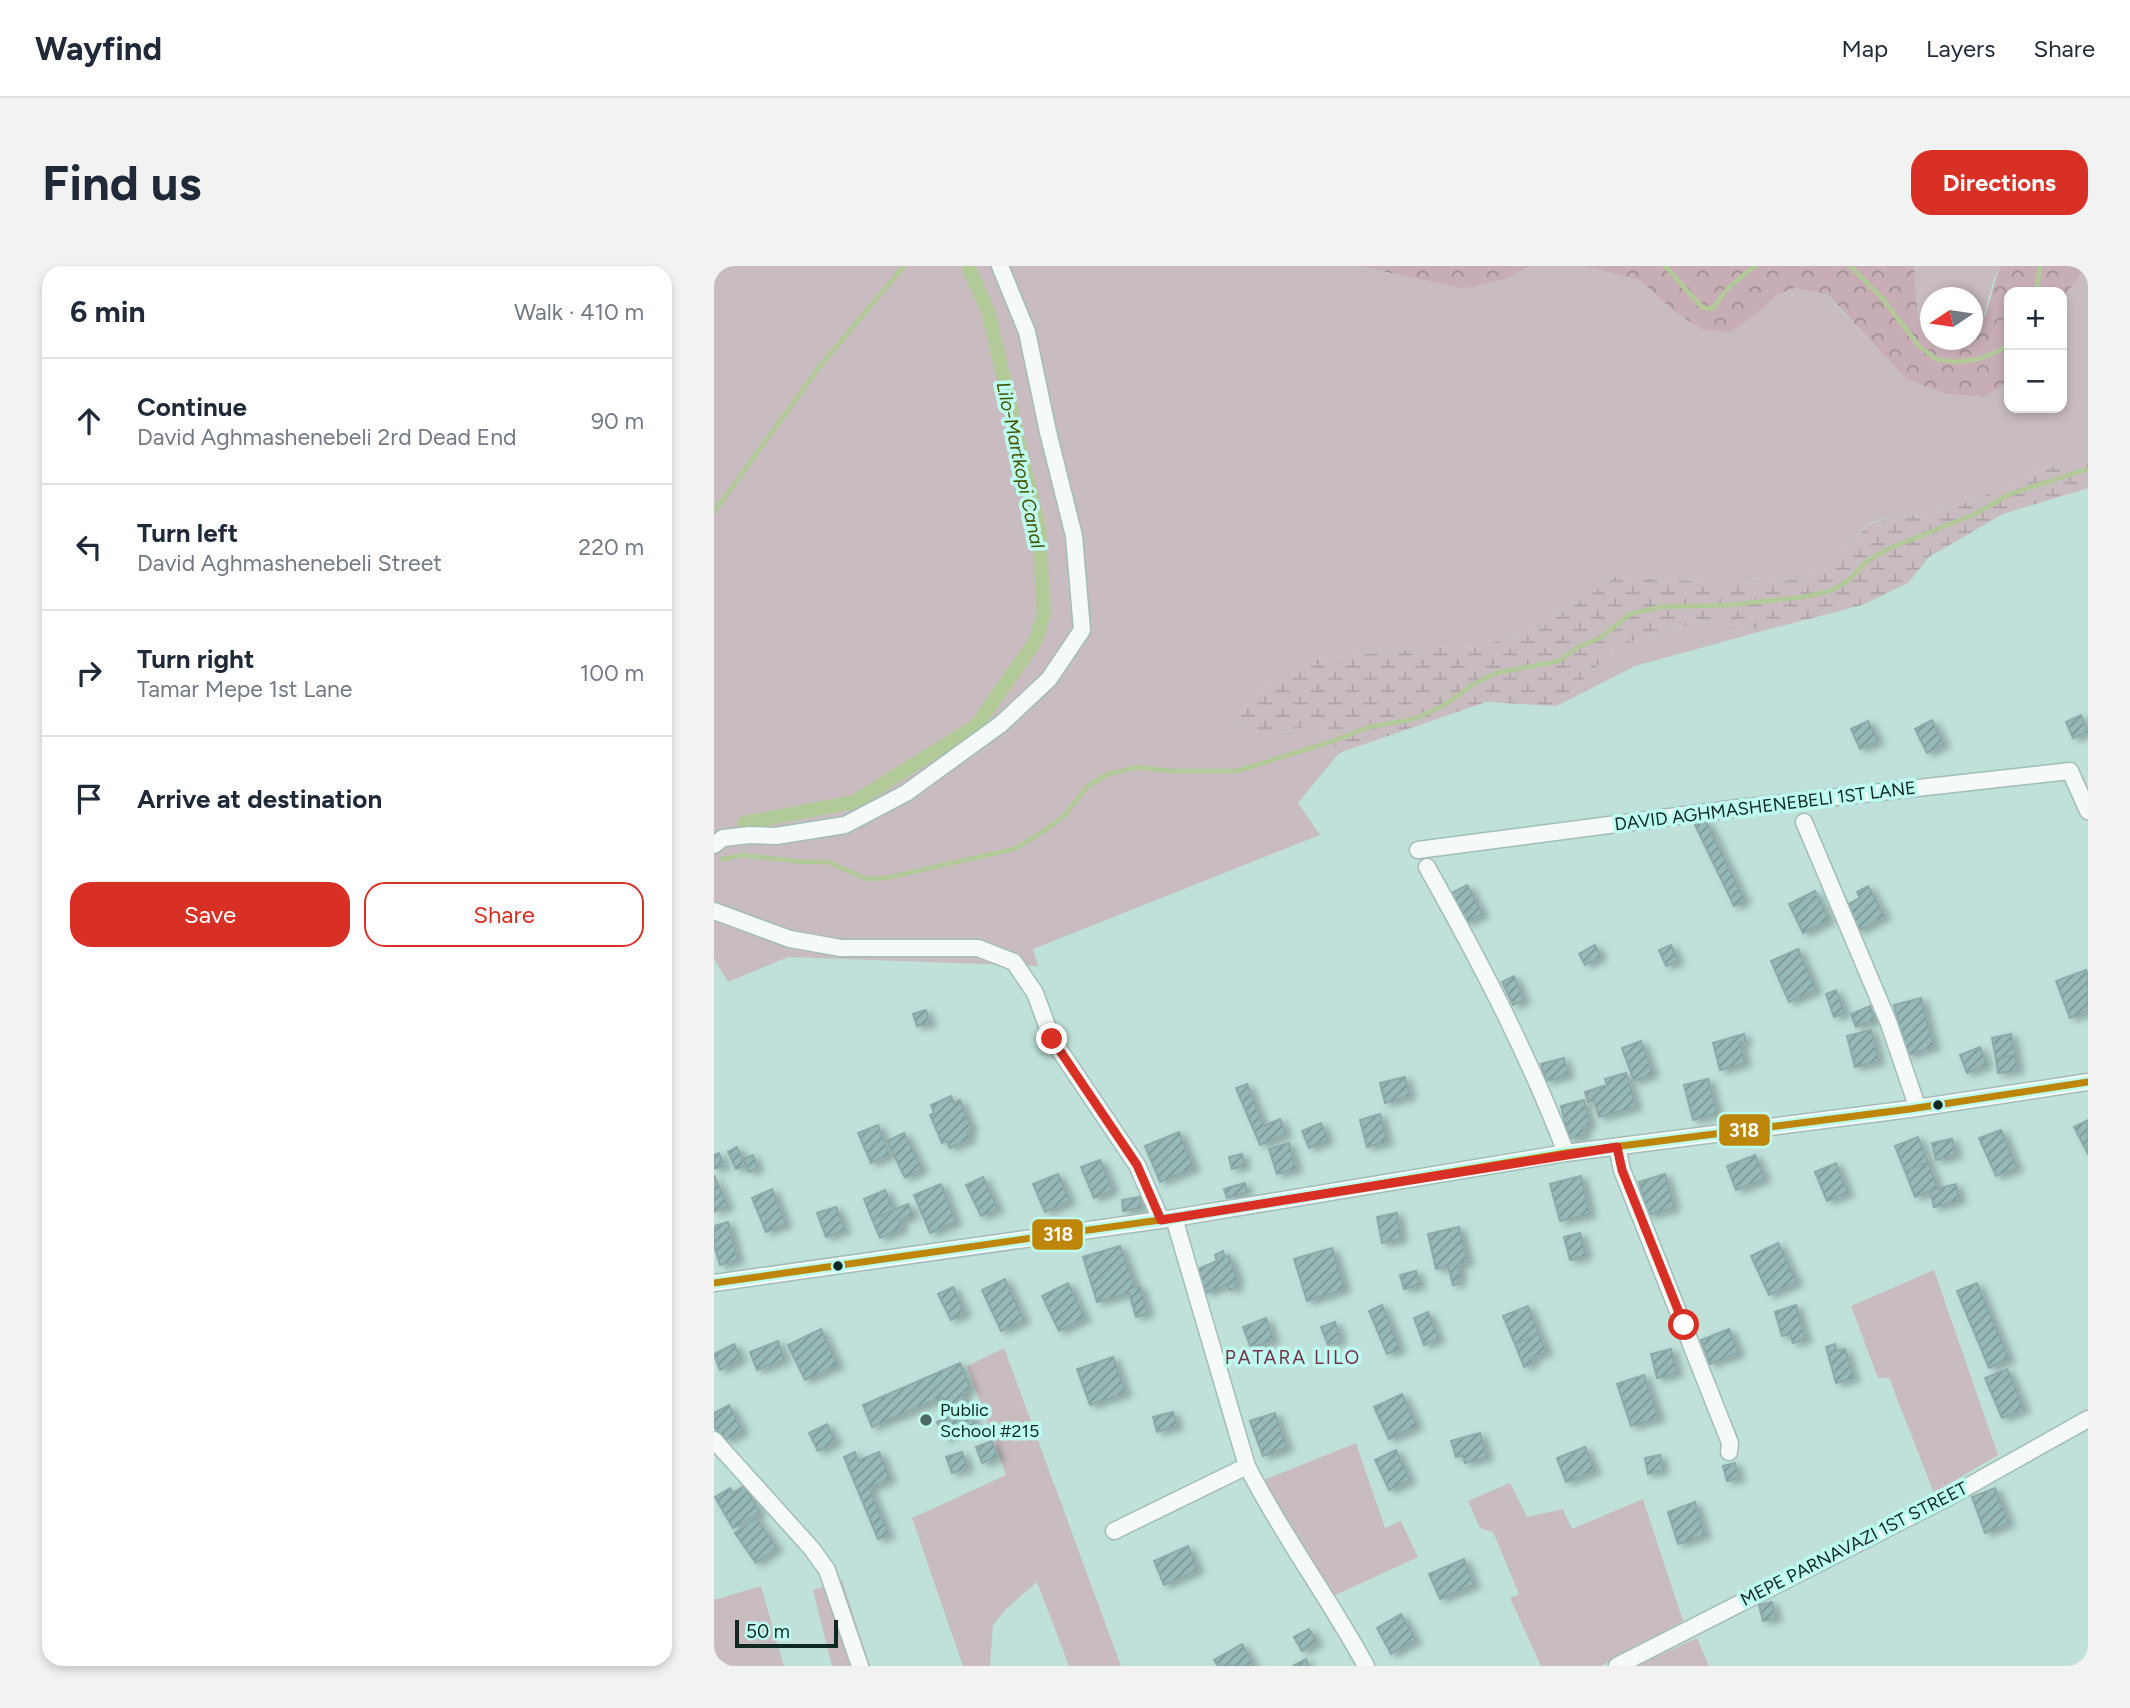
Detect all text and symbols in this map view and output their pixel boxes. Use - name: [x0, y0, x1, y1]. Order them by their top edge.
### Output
- text: Wayfind: [35, 29, 162, 68]
- text: Map: [1841, 34, 1888, 63]
- text: Layers: [1926, 34, 1995, 63]
- text: Share: [2033, 34, 2095, 63]
- button: Directions: [1911, 150, 2088, 215]
- text: Find us: [42, 153, 201, 212]
- north arrow: [1920, 287, 1983, 350]
- map controls: [2004, 287, 2067, 413]
- button: +: [2004, 287, 2067, 350]
- text: 6 min: [70, 293, 146, 330]
- text: Walk · 410 m: [514, 298, 644, 326]
- button: −: [2004, 350, 2067, 413]
- water label: Lilo-Martkopi Canal: [992, 380, 1050, 551]
- text: Continue: [137, 391, 247, 423]
- icon: ahead: [70, 402, 108, 440]
- text: 90 m: [591, 407, 644, 435]
- text: David Aghmashenebeli 2rd Dead End: [137, 423, 517, 451]
- text: Turn left: [137, 517, 238, 549]
- icon: left: [70, 528, 108, 566]
- text: 220 m: [578, 533, 644, 561]
- text: David Aghmashenebeli Street: [137, 549, 442, 577]
- text: Turn right: [137, 643, 254, 675]
- icon: right: [70, 654, 108, 692]
- text: 100 m: [580, 659, 644, 687]
- text: Tamar Mepe 1st Lane: [137, 675, 352, 703]
- street label: DAVID AGHMASHENEBELI 1ST LANE: [1613, 777, 1917, 835]
- icon: arrive: [70, 780, 108, 818]
- text: Arrive at destination: [137, 783, 382, 815]
- button: Save: [70, 882, 350, 947]
- button: Share: [364, 882, 644, 947]
- route end: [1036, 1023, 1067, 1054]
- unlabelled marker: [1931, 1098, 1945, 1112]
- line badge: 318: [1718, 1113, 1771, 1147]
- text: 318: [1729, 1119, 1759, 1142]
- line badge: 318: [1031, 1218, 1084, 1251]
- text: 318: [1043, 1223, 1073, 1246]
- unlabelled marker: [831, 1259, 845, 1273]
- route start: [1668, 1309, 1699, 1340]
- district label: PATARA LILO: [1225, 1346, 1361, 1369]
- place label: Public School #215: [940, 1399, 1039, 1442]
- marker: Public School #215: [918, 1412, 934, 1428]
- street label: MEPE PARNAVAZI 1ST STREET: [1737, 1477, 1971, 1611]
- scale bar: [735, 1617, 838, 1649]
- text: 50 m: [746, 1620, 790, 1643]

